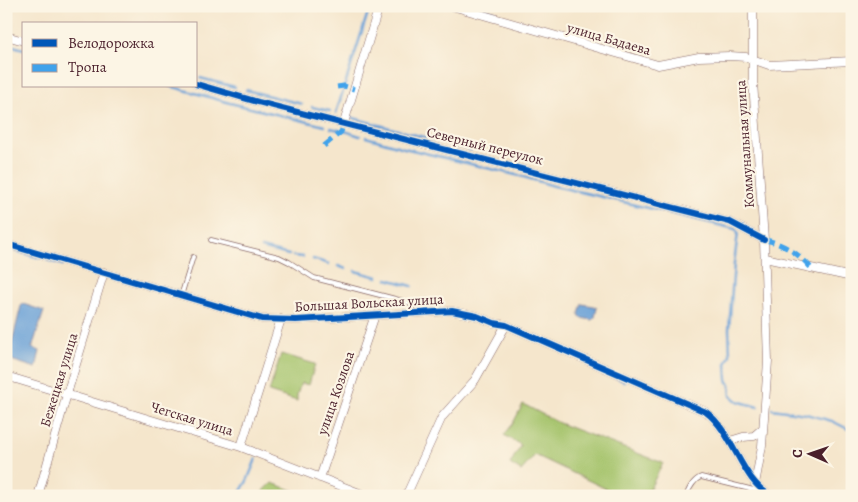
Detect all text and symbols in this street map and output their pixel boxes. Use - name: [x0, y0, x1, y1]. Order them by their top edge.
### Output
- street label: улица Бадаева: [564, 18, 654, 60]
- legend: [22, 22, 198, 88]
- text: Велодорожка: [68, 33, 155, 53]
- text: Тропа: [68, 57, 107, 77]
- street label: Коммунальная улица: [731, 79, 759, 209]
- street label: Северный переулок: [425, 122, 545, 170]
- street label: Большая Вольская улица: [294, 290, 444, 316]
- street label: Бежецкая улица: [36, 330, 83, 429]
- street label: улица Козлова: [312, 348, 359, 438]
- street label: Чегская улица: [149, 397, 236, 441]
- north arrow: [786, 430, 836, 480]
- text: С: [788, 449, 807, 458]

